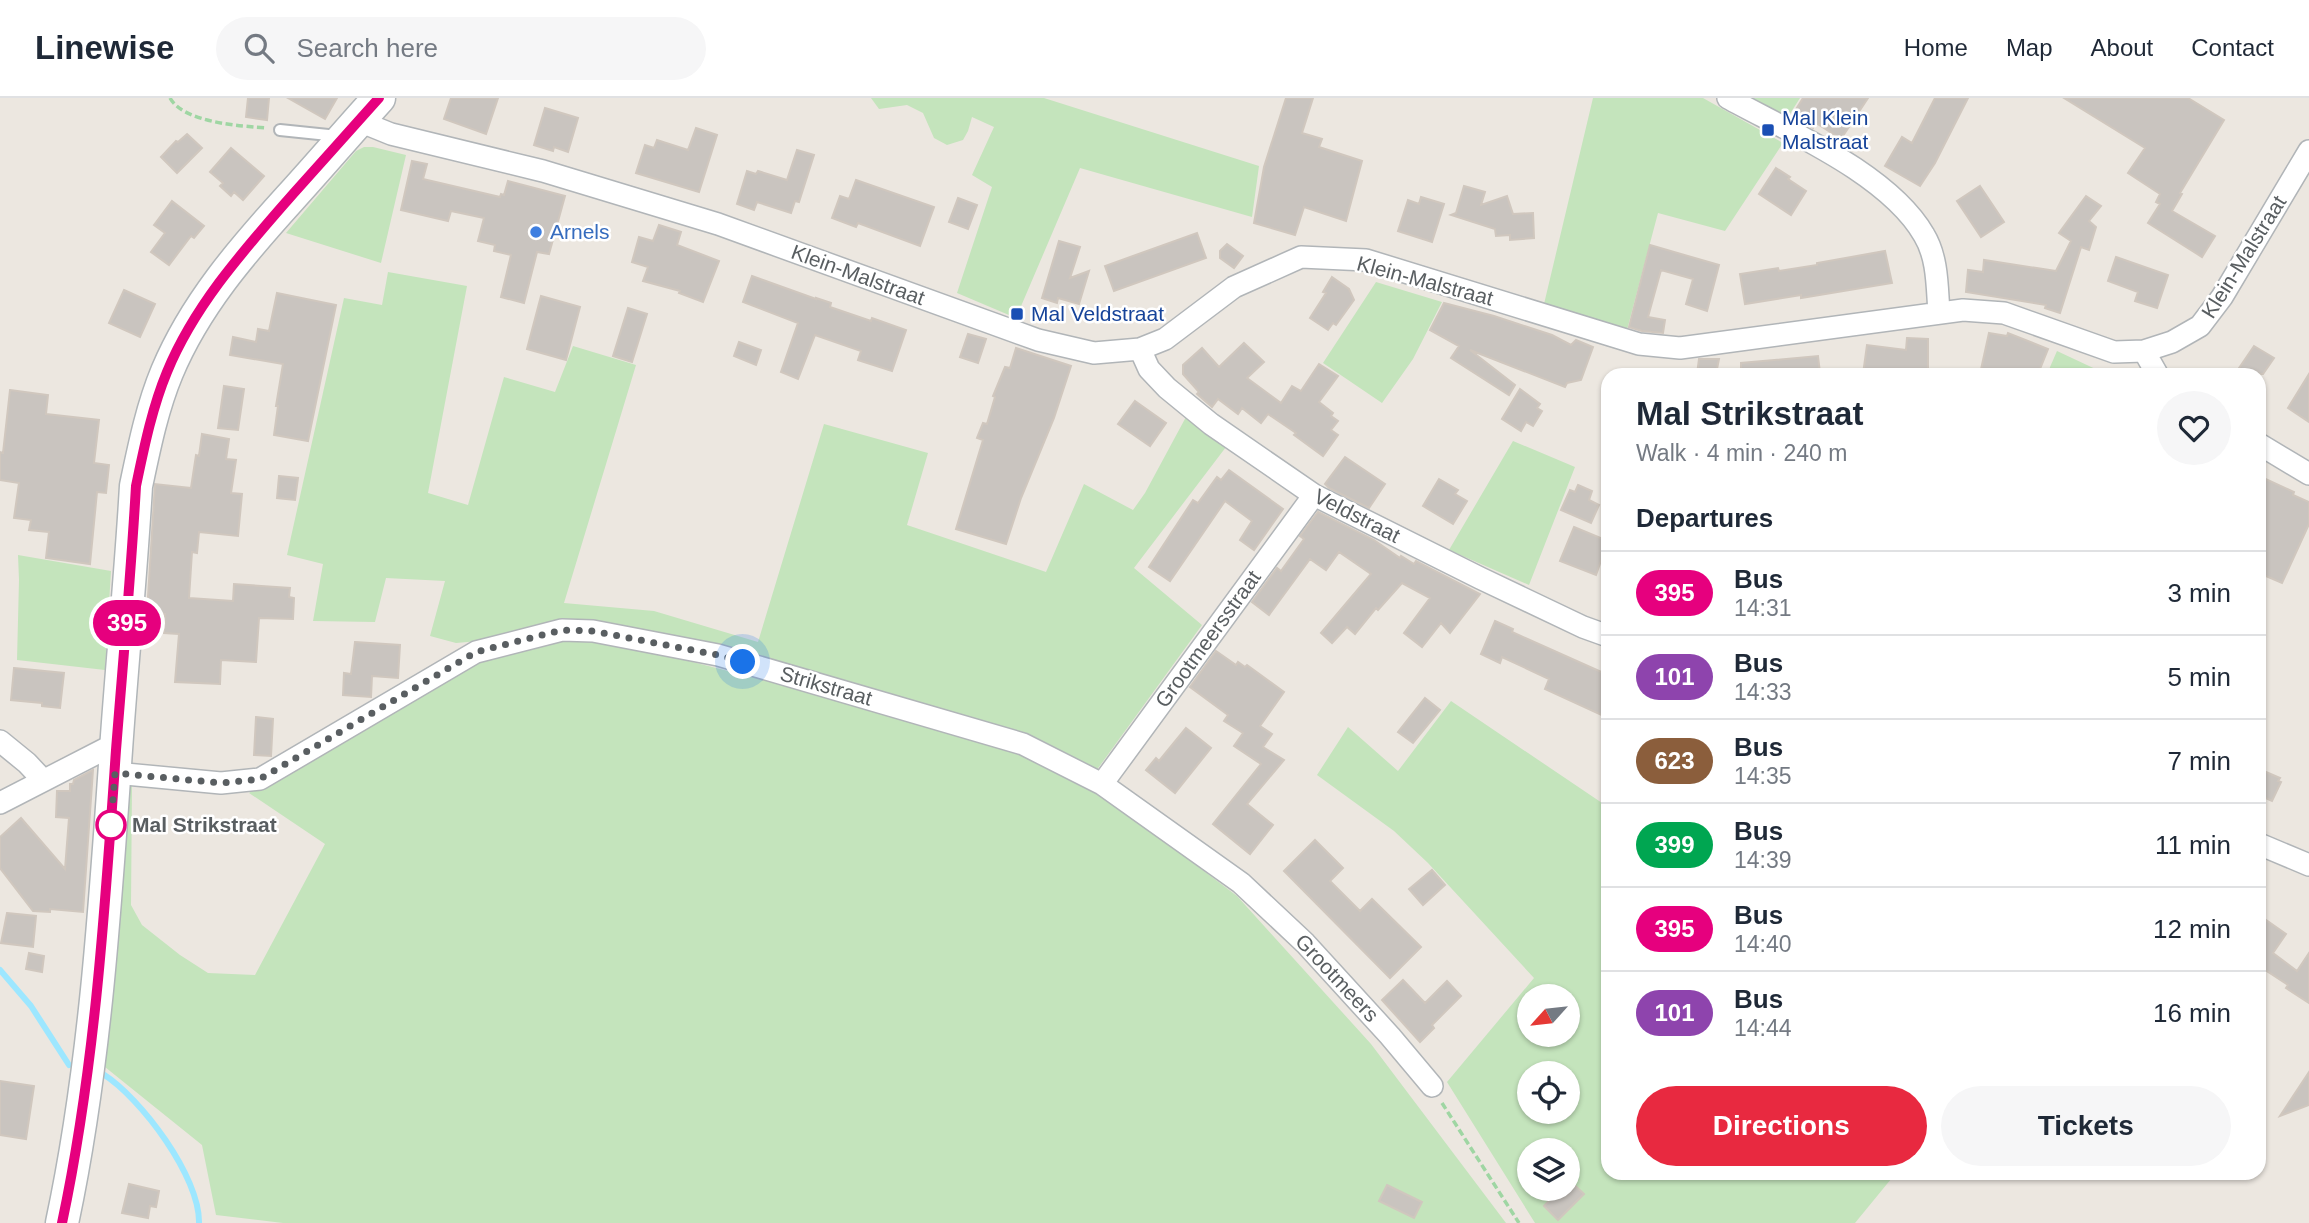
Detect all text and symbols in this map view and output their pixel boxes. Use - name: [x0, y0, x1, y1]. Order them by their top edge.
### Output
- search box: [216, 17, 706, 80]
- text: Linewise: [35, 29, 174, 66]
- icon: search: [240, 29, 278, 67]
- text: Search here: [296, 33, 438, 63]
- text: Home: [1904, 34, 1968, 61]
- text: Map: [2006, 34, 2053, 61]
- text: About: [2091, 34, 2153, 61]
- text: Contact: [2191, 34, 2274, 61]
- place label: Mal Klein Malstraat: [1782, 106, 1869, 153]
- marker: Mal Klein Malstraat: [1760, 122, 1776, 138]
- street label: Klein-Malstraat: [2197, 191, 2291, 322]
- place label: Arnels: [550, 220, 610, 243]
- marker: Arnels: [528, 224, 544, 240]
- street label: Klein-Malstraat: [788, 240, 928, 309]
- street label: Klein-Malstraat: [1355, 251, 1496, 310]
- place label: Mal Veldstraat: [1031, 302, 1164, 325]
- marker: Mal Veldstraat: [1009, 306, 1025, 322]
- button: heart: [2157, 391, 2231, 465]
- text: Mal Strikstraat: [1636, 395, 1863, 432]
- text: Walk · 4 min · 240 m: [1636, 440, 1847, 466]
- street label: Veldstraat: [1310, 484, 1404, 547]
- text: Departures: [1636, 503, 1773, 533]
- text: Bus: [1734, 564, 1783, 594]
- street label: Grootmeersstraat: [1150, 566, 1265, 712]
- text: 3 min: [2167, 578, 2231, 608]
- text: 395: [1654, 579, 1695, 606]
- text: 14:31: [1734, 595, 1792, 621]
- line badge: 395: [87, 600, 167, 646]
- text: 395: [107, 609, 147, 636]
- your location: [725, 644, 760, 679]
- text: Bus: [1734, 648, 1783, 678]
- street label: Strikstraat: [778, 661, 875, 710]
- text: 5 min: [2167, 662, 2231, 692]
- text: 101: [1654, 663, 1695, 690]
- text: 14:33: [1734, 679, 1792, 705]
- text: Bus: [1734, 732, 1783, 762]
- text: 7 min: [2167, 746, 2231, 776]
- text: 623: [1654, 747, 1695, 774]
- text: 14:35: [1734, 763, 1792, 789]
- marker: Mal Strikstraat: [96, 810, 126, 840]
- place label: Mal Strikstraat: [132, 813, 277, 836]
- text: Bus: [1734, 816, 1783, 846]
- text: 11 min: [2155, 830, 2231, 860]
- text: 399: [1654, 831, 1695, 858]
- text: 14:39: [1734, 847, 1792, 873]
- text: Bus: [1734, 900, 1783, 930]
- text: 12 min: [2153, 914, 2231, 944]
- text: 395: [1654, 915, 1695, 942]
- street label: Grootmeers: [1291, 929, 1384, 1026]
- text: 14:40: [1734, 931, 1792, 957]
- north arrow: [1517, 984, 1580, 1046]
- map controls: [1517, 984, 1580, 1201]
- text: Bus: [1734, 984, 1783, 1014]
- text: 16 min: [2153, 998, 2231, 1028]
- text: 101: [1654, 999, 1695, 1026]
- text: 14:44: [1734, 1015, 1792, 1041]
- button: locate: [1517, 1061, 1580, 1124]
- button: Directions: [1636, 1086, 1927, 1166]
- button: Tickets: [1941, 1086, 2231, 1166]
- button: layers: [1517, 1138, 1580, 1201]

